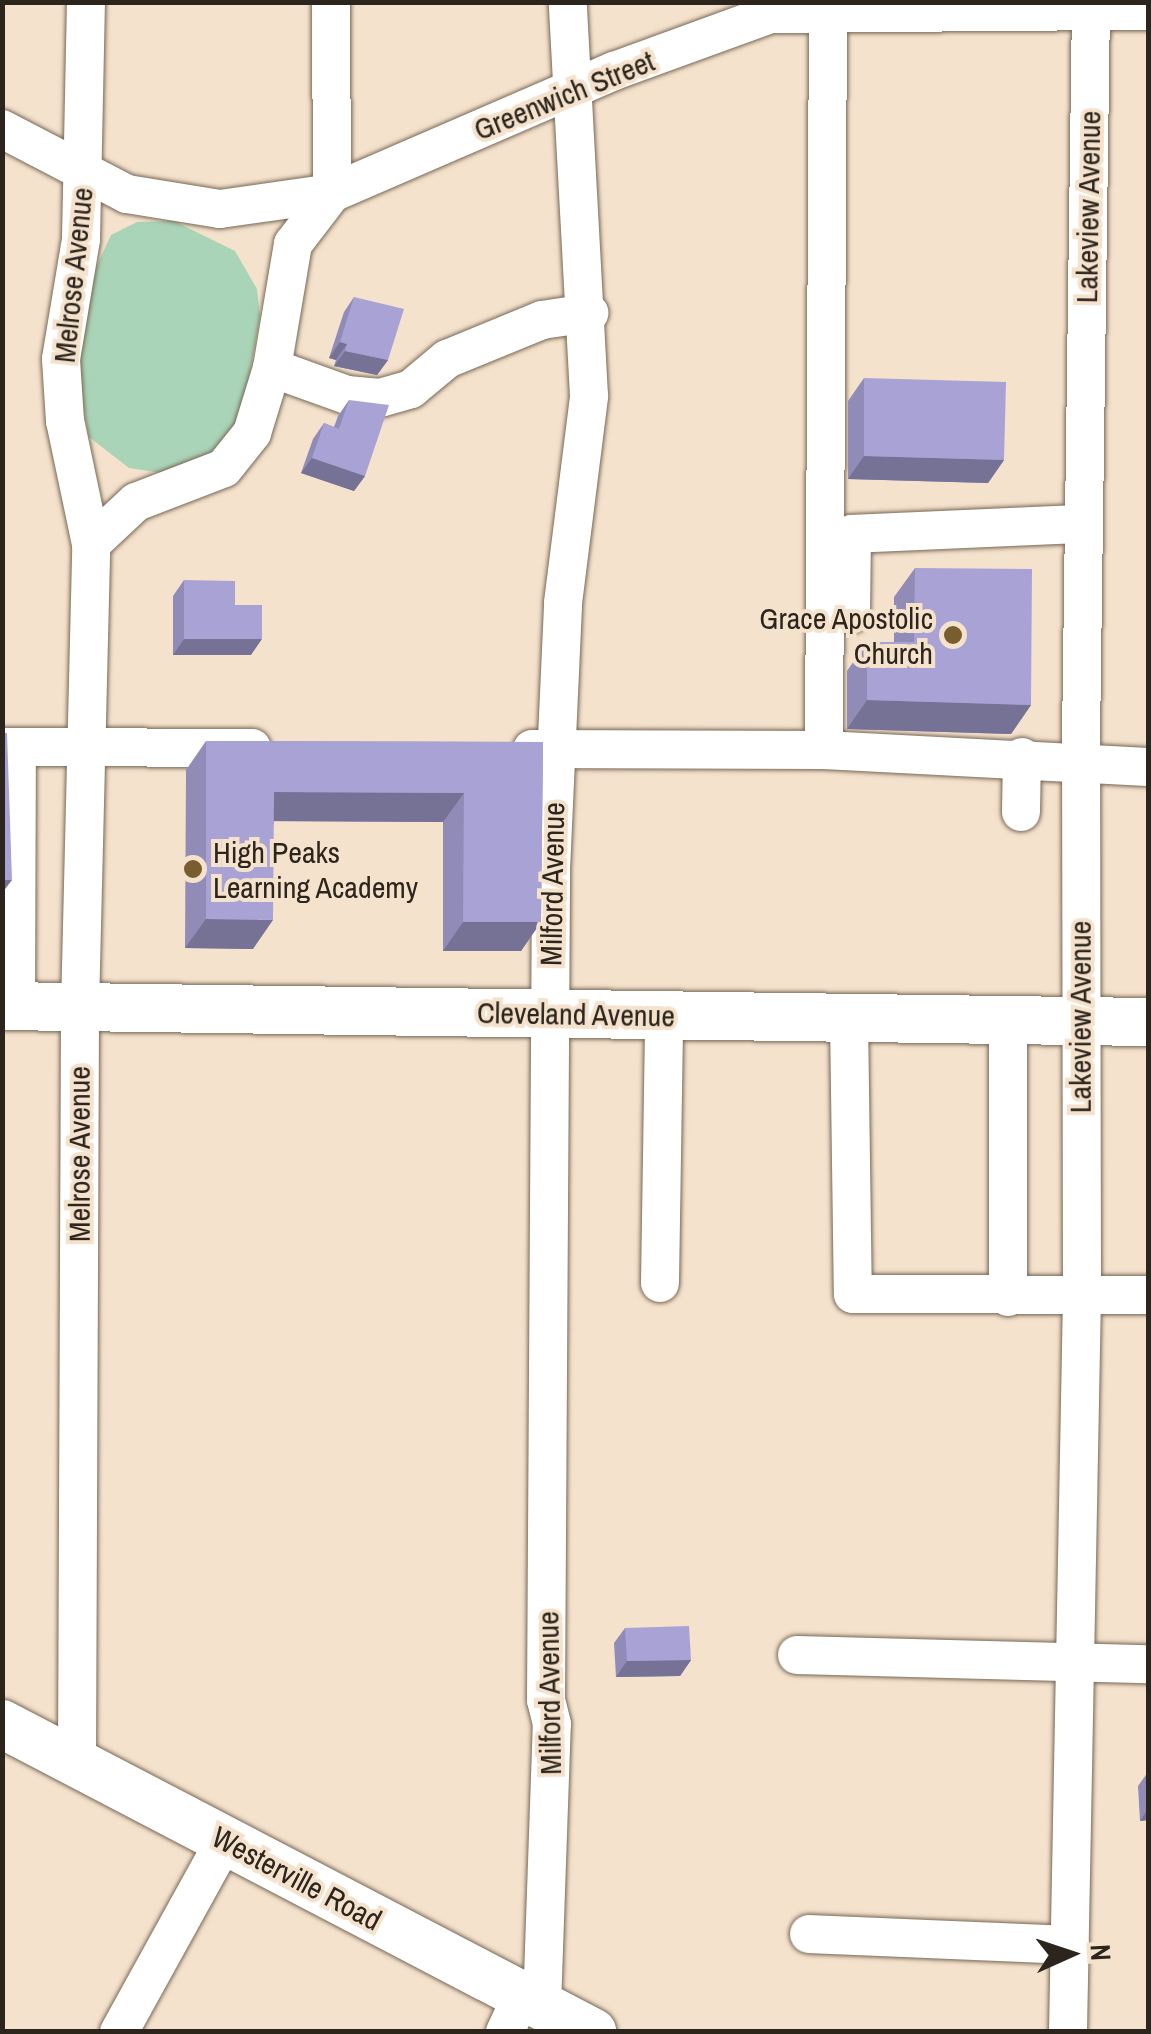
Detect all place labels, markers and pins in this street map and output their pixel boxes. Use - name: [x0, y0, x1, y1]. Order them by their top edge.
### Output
- place label: Grace Apostolic Church: [758, 600, 933, 670]
- marker: Grace Apostolic Church: [942, 624, 964, 646]
- place label: High Peaks Learning Academy: [213, 834, 419, 904]
- marker: High Peaks Learning Academy: [182, 858, 204, 880]

